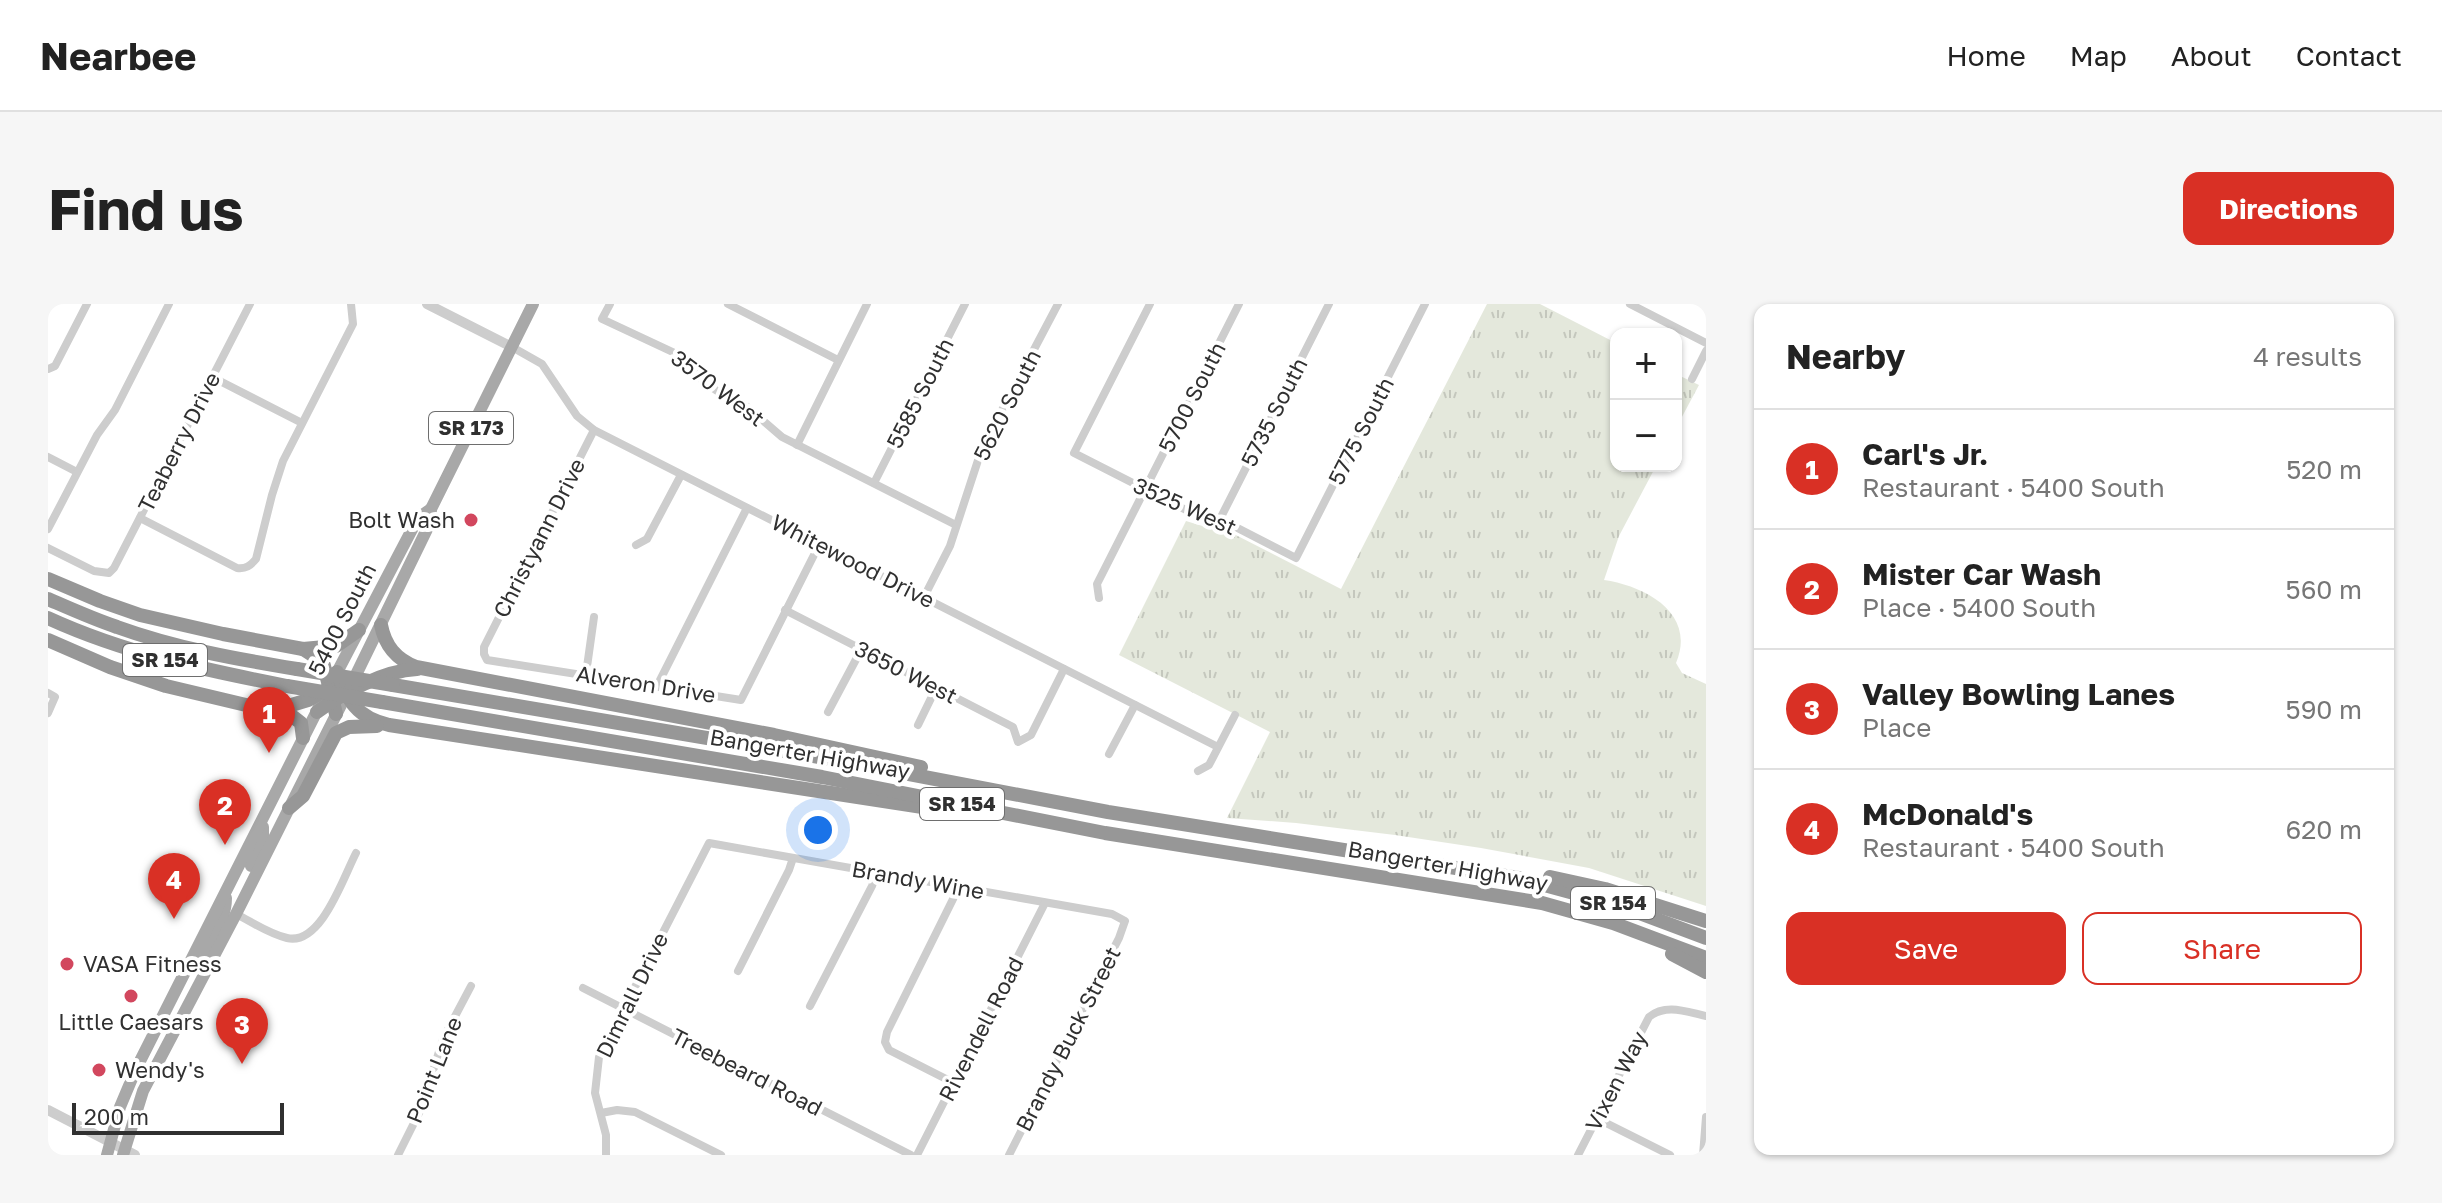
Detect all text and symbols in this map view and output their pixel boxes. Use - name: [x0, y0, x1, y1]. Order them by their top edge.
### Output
- text: Nearbee: [40, 33, 196, 78]
- text: Home: [1947, 39, 2026, 72]
- text: Map: [2070, 39, 2127, 72]
- text: About: [2171, 39, 2252, 72]
- text: Contact: [2296, 39, 2402, 72]
- button: Directions: [2183, 172, 2394, 245]
- text: Find us: [48, 175, 244, 242]
- map controls: [1610, 328, 1682, 472]
- button: +: [1610, 328, 1682, 400]
- street label: 5585 South: [880, 333, 959, 452]
- text: Nearby: [1786, 336, 1906, 376]
- street label: 5700 South: [1152, 337, 1231, 456]
- text: 4 results: [2253, 341, 2362, 372]
- street label: 3570 West: [666, 344, 770, 431]
- street label: 5620 South: [967, 345, 1046, 465]
- street label: 5735 South: [1235, 353, 1312, 471]
- street label: Teaberry Drive: [132, 367, 225, 516]
- street label: 5775 South: [1322, 372, 1399, 489]
- button: −: [1610, 400, 1682, 472]
- road number: SR 173: [429, 412, 513, 444]
- text: Carl's Jr.: [1862, 436, 1988, 472]
- street label: Christyann Drive: [487, 454, 590, 622]
- text: 1: [1805, 454, 1819, 485]
- text: 520 m: [2286, 454, 2362, 485]
- street label: 3525 West: [1129, 471, 1241, 540]
- text: Restaurant · 5400 South: [1862, 472, 2165, 503]
- place label: Bolt Wash: [348, 506, 455, 533]
- street label: Whitewood Drive: [767, 508, 939, 613]
- marker: Bolt Wash: [462, 511, 480, 529]
- text: Mister Car Wash: [1862, 556, 2101, 592]
- street label: 5400 South: [302, 558, 381, 679]
- text: 2: [1804, 574, 1820, 605]
- text: 560 m: [2286, 574, 2362, 605]
- text: Place · 5400 South: [1862, 592, 2096, 623]
- street label: 3650 West: [850, 634, 962, 709]
- road number: SR 154: [123, 644, 207, 676]
- street label: Alveron Drive: [575, 659, 718, 708]
- text: Valley Bowling Lanes: [1862, 676, 2175, 712]
- pin: 1: [243, 687, 295, 753]
- text: 3: [1804, 694, 1820, 725]
- text: 590 m: [2286, 694, 2362, 725]
- text: Place: [1862, 712, 1931, 743]
- street label: Bangerter Highway: [708, 723, 912, 784]
- pin: 2: [199, 779, 251, 845]
- road number: SR 154: [920, 788, 1004, 820]
- text: McDonald's: [1862, 796, 2033, 832]
- your location: [798, 810, 838, 850]
- text: 4: [1804, 814, 1820, 845]
- text: 620 m: [2286, 814, 2362, 845]
- text: Restaurant · 5400 South: [1862, 832, 2165, 863]
- street label: Bangerter Highway: [1346, 835, 1550, 896]
- pin: 4: [148, 853, 200, 919]
- street label: Brandy Wine: [850, 855, 986, 904]
- road number: SR 154: [1571, 887, 1655, 919]
- button: Save: [1786, 912, 2066, 985]
- button: Share: [2082, 912, 2362, 985]
- street label: Dimrall Drive: [590, 928, 673, 1062]
- street label: Brandy Buck Street: [1009, 942, 1126, 1136]
- place label: VASA Fitness: [83, 950, 222, 977]
- street label: Rivendell Road: [932, 952, 1029, 1106]
- marker: VASA Fitness: [58, 955, 76, 973]
- marker: Little Caesars: [122, 987, 140, 1005]
- pin: 3: [216, 998, 268, 1064]
- place label: Little Caesars: [58, 1008, 204, 1035]
- street label: Point Lane: [400, 1013, 467, 1127]
- street label: Treebeard Road: [667, 1022, 827, 1121]
- street label: Vixen Way: [1579, 1026, 1652, 1135]
- place label: Wendy's: [115, 1056, 205, 1083]
- marker: Wendy's: [90, 1061, 108, 1079]
- scale bar: [72, 1099, 284, 1135]
- text: 200 m: [84, 1103, 149, 1130]

